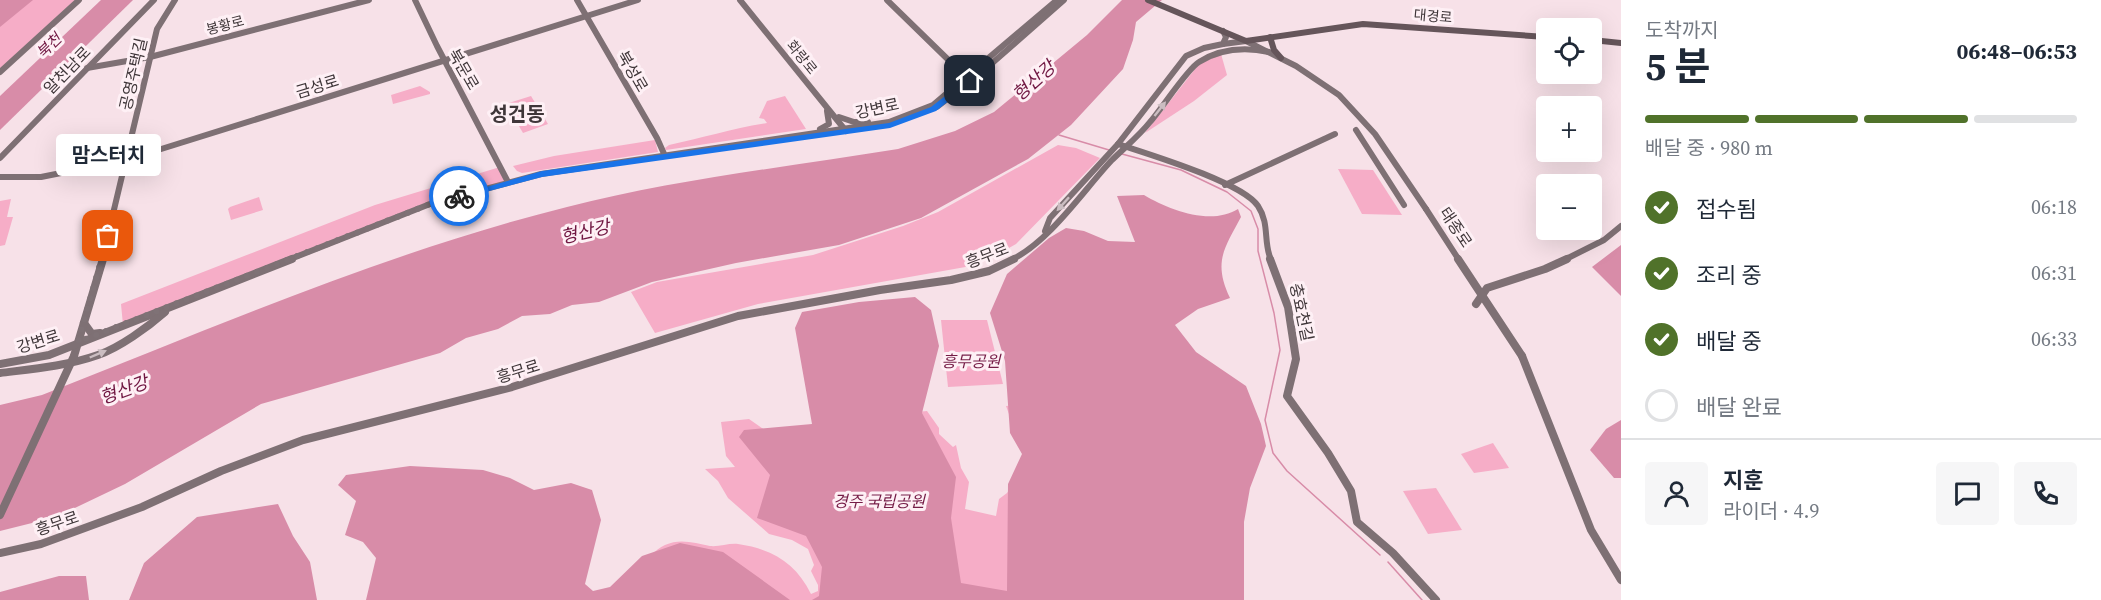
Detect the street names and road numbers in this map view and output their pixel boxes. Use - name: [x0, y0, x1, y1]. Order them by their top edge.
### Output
- street label: 대경로: [1413, 4, 1453, 28]
- street label: 봉황로: [204, 10, 246, 40]
- street label: 공영주택길: [114, 36, 152, 112]
- street label: 화랑로: [782, 36, 822, 78]
- street label: 알천남로: [39, 41, 96, 99]
- street label: 북문로: [443, 44, 485, 94]
- street label: 북성로: [612, 46, 654, 96]
- street label: 금성로: [293, 69, 342, 103]
- street label: 강변로: [853, 93, 901, 123]
- street label: 태종로: [1435, 203, 1478, 252]
- street label: 흥무로: [962, 237, 1012, 273]
- street label: 충효천길: [1285, 281, 1319, 343]
- street label: 강변로: [14, 324, 63, 358]
- street label: 흥무로: [494, 354, 543, 388]
- street label: 흥무로: [33, 505, 82, 541]

